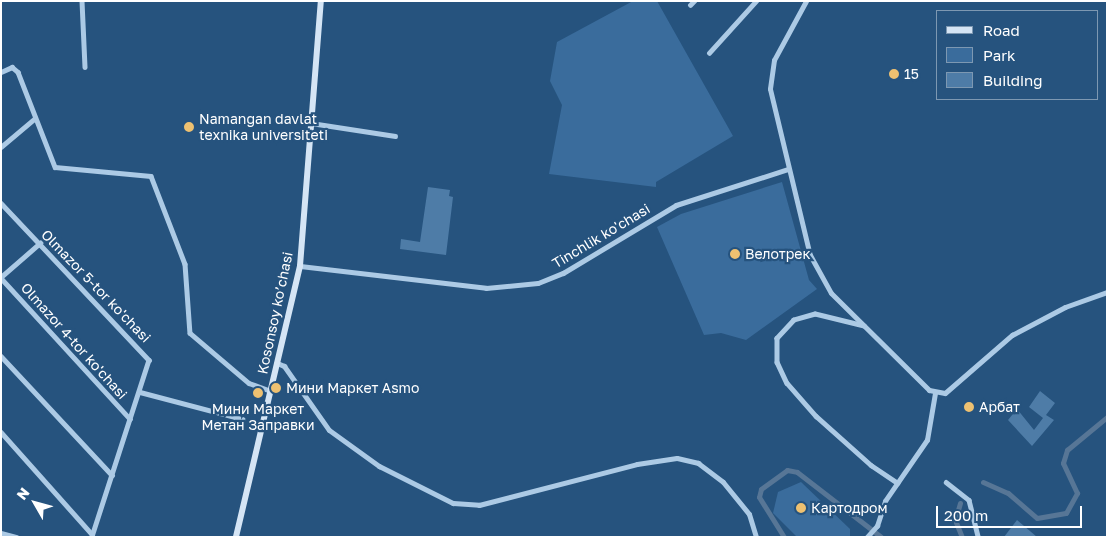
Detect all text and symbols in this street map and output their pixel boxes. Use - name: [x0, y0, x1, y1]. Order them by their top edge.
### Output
- legend: [936, 10, 1098, 100]
- text: Road: [983, 21, 1020, 39]
- text: Park: [983, 46, 1015, 64]
- place label: 15: [904, 66, 919, 82]
- marker: 15: [888, 68, 900, 80]
- text: Building: [983, 71, 1043, 89]
- place label: Namangan davlat texnika universiteti: [199, 111, 328, 144]
- marker: Namangan davlat texnika universiteti: [183, 121, 195, 133]
- street label: Tinchlik ko'chasi: [549, 200, 653, 272]
- street label: Olmazor 5-tor ko'chasi: [38, 226, 154, 346]
- place label: Велотрек: [745, 246, 810, 262]
- marker: Велотрек: [729, 248, 741, 260]
- street label: Kosonsoy ko’chasi: [254, 250, 296, 376]
- street label: Olmazor 4-tor ko'chasi: [17, 279, 131, 403]
- place label: Мини Маркет Asmo: [286, 380, 419, 396]
- marker: Мини Маркет Asmo: [270, 382, 282, 394]
- marker: Мини Маркет Метан Заправки: [252, 387, 264, 399]
- place label: Арбат: [979, 399, 1020, 415]
- place label: Мини Маркет Метан Заправки: [202, 401, 314, 434]
- marker: Арбат: [963, 401, 975, 413]
- north arrow: [10, 478, 60, 528]
- text: N: [13, 484, 33, 503]
- scale bar: [938, 496, 1084, 528]
- place label: Картодром: [811, 500, 888, 516]
- marker: Картодром: [795, 502, 807, 514]
- text: 200 m: [944, 506, 988, 524]

